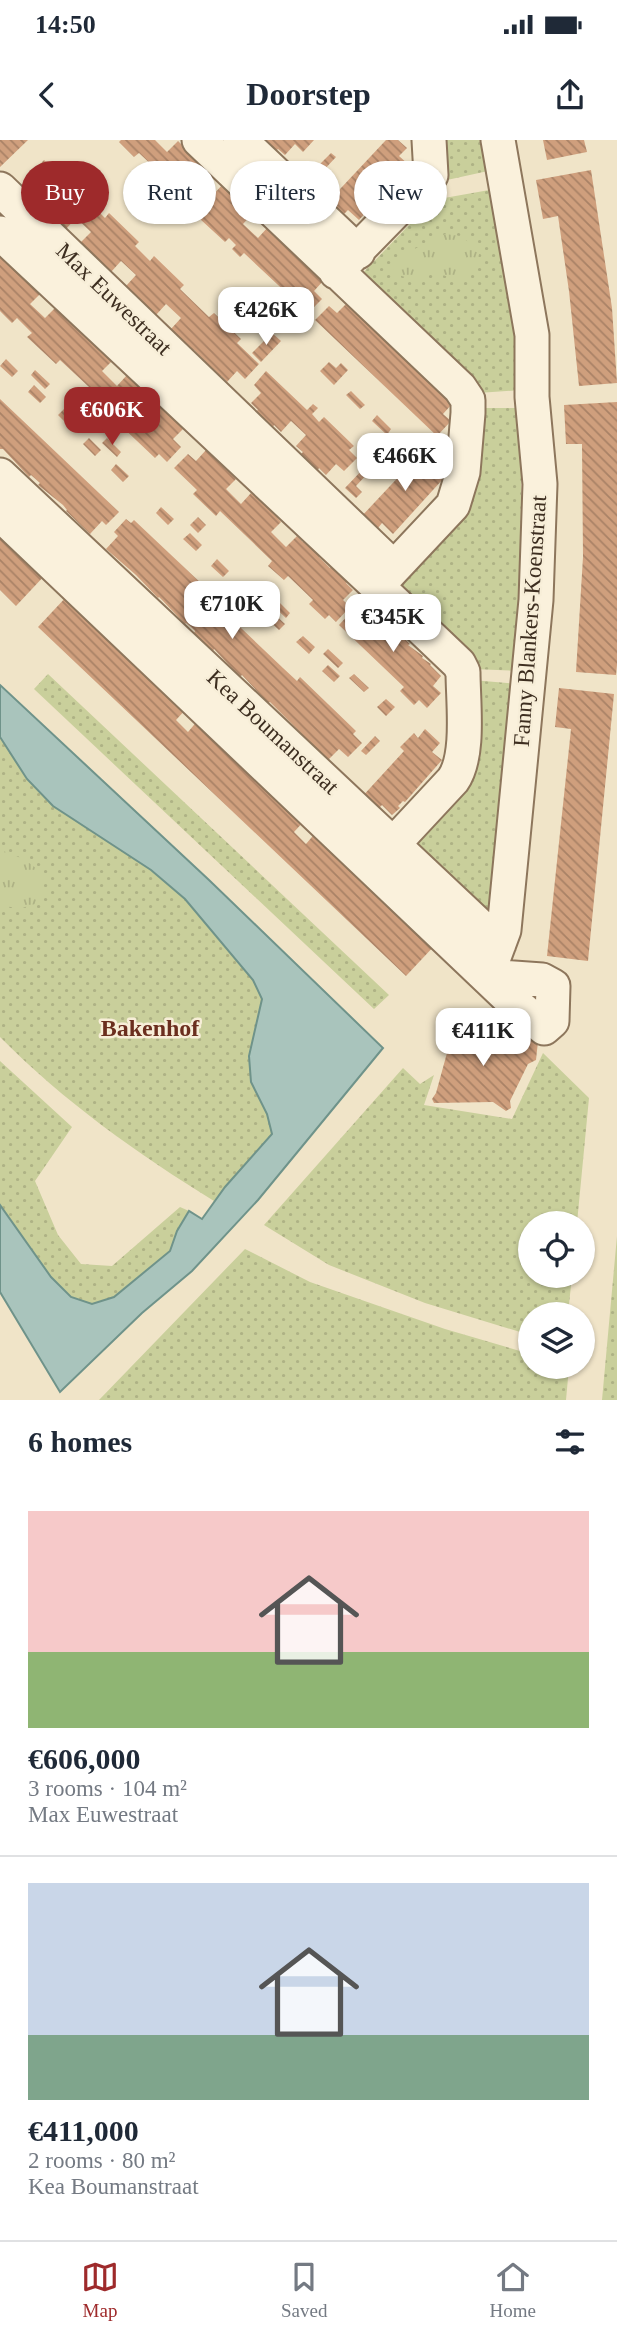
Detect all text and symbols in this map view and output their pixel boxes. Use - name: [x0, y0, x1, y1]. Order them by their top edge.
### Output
- text: 14:50: [35, 10, 96, 39]
- icon: back: [28, 76, 66, 114]
- text: Doorstep: [246, 76, 371, 112]
- icon: share: [551, 76, 589, 114]
- chip: Buy: [21, 161, 109, 224]
- chip: Rent: [123, 161, 216, 224]
- chip: Filters: [230, 161, 340, 224]
- chip: New: [354, 161, 447, 224]
- street label: Max Euwestraat: [51, 238, 177, 361]
- pin: €426K: [217, 288, 315, 347]
- text: €426K: [234, 297, 298, 322]
- pin: €606K: [63, 387, 161, 447]
- text: €606K: [80, 397, 144, 422]
- pin: €466K: [356, 434, 454, 493]
- text: €466K: [373, 443, 437, 468]
- street label: Fanny Blankers-Koenstraat: [509, 494, 551, 748]
- pin: €710K: [183, 582, 281, 641]
- text: €710K: [200, 591, 264, 616]
- pin: €345K: [344, 594, 442, 654]
- text: €345K: [361, 604, 425, 629]
- street label: Kea Boumanstraat: [202, 665, 344, 800]
- pin: €411K: [434, 1009, 532, 1068]
- district label: Bakenhof: [101, 1015, 200, 1041]
- text: €411K: [452, 1018, 514, 1043]
- map controls: [518, 1211, 595, 1379]
- button: locate: [518, 1211, 595, 1288]
- button: layers: [518, 1302, 595, 1379]
- icon: filters: [551, 1423, 589, 1461]
- text: 6 homes: [28, 1425, 132, 1458]
- icon: home: [246, 1557, 372, 1683]
- text: €606,000: [28, 1742, 141, 1775]
- text: 3 rooms · 104 m²: [28, 1776, 187, 1801]
- text: Max Euwestraat: [28, 1802, 178, 1827]
- icon: home: [246, 1929, 372, 2055]
- text: €411,000: [28, 2114, 139, 2147]
- text: 2 rooms · 80 m²: [28, 2148, 175, 2173]
- text: Kea Boumanstraat: [28, 2174, 199, 2199]
- tab: Map: [81, 2258, 119, 2322]
- tab: Saved: [281, 2258, 327, 2322]
- tab: Home: [490, 2258, 536, 2322]

